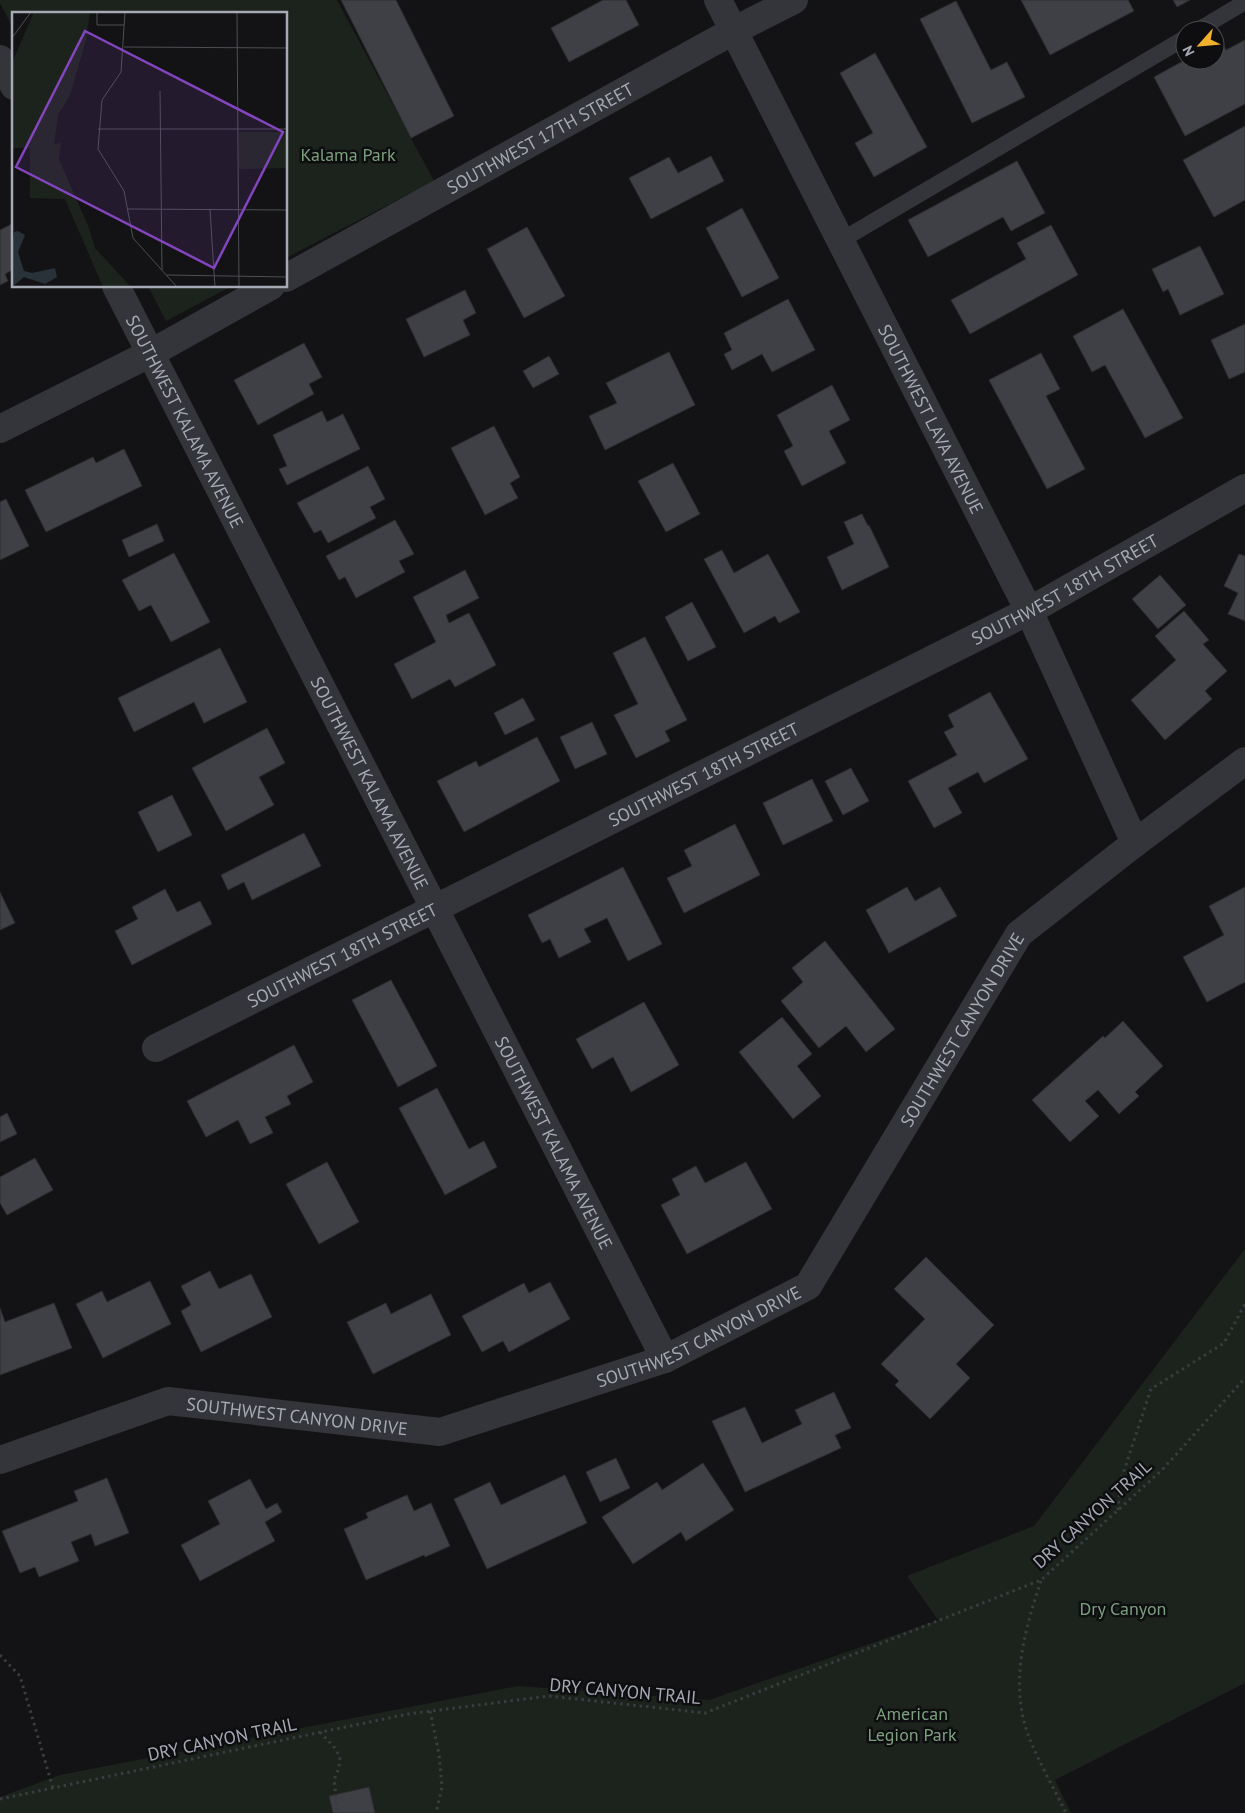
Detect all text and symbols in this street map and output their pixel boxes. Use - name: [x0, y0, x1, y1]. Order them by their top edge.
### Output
- inset map: [12, 12, 288, 288]
- north arrow: [1175, 20, 1225, 70]
- text: N: [1178, 43, 1199, 59]
- street label: SOUTHWEST 17TH STREET: [442, 77, 637, 199]
- park label: Kalama Park: [300, 143, 396, 166]
- street label: SOUTHWEST KALAMA AVENUE: [121, 311, 249, 532]
- street label: SOUTHWEST LAVA AVENUE: [873, 320, 989, 518]
- street label: SOUTHWEST 18TH STREET: [967, 528, 1162, 650]
- street label: SOUTHWEST KALAMA AVENUE: [306, 672, 434, 893]
- street label: SOUTHWEST 18TH STREET: [604, 717, 802, 831]
- street label: SOUTHWEST 18TH STREET: [243, 898, 441, 1012]
- street label: SOUTHWEST CANYON DRIVE: [895, 928, 1029, 1131]
- street label: SOUTHWEST KALAMA AVENUE: [490, 1032, 618, 1253]
- street label: SOUTHWEST CANYON DRIVE: [593, 1280, 805, 1392]
- street label: SOUTHWEST CANYON DRIVE: [185, 1392, 409, 1440]
- street label: DRY CANYON TRAIL: [1028, 1455, 1156, 1573]
- park label: Dry Canyon: [1080, 1597, 1166, 1620]
- street label: DRY CANYON TRAIL: [549, 1673, 701, 1709]
- park label: American Legion Park: [867, 1702, 957, 1746]
- street label: DRY CANYON TRAIL: [146, 1712, 298, 1766]

